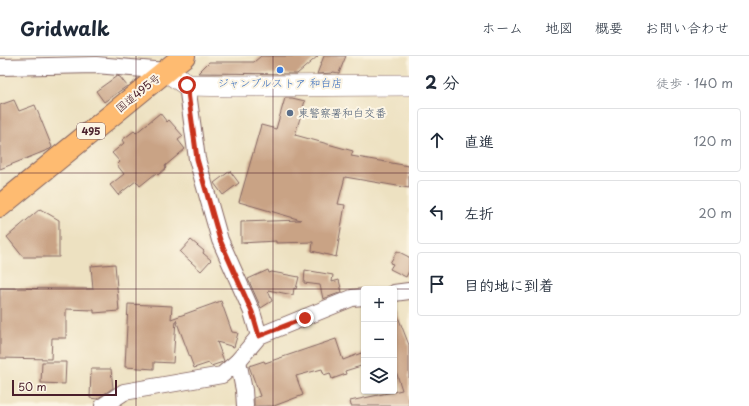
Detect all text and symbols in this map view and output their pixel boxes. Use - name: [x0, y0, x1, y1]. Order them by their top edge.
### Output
- text: Gridwalk: [20, 14, 110, 42]
- text: ホーム: [482, 17, 523, 38]
- text: 地図: [545, 17, 573, 38]
- text: 概要: [595, 17, 623, 38]
- text: お問い合わせ: [645, 17, 729, 38]
- marker: ジャンブルストア 和白店: [275, 65, 285, 75]
- street label: 国道495号: [112, 69, 164, 116]
- text: 2 分: [425, 69, 459, 95]
- text: 徒歩 · 140 m: [656, 73, 733, 92]
- place label: ジャンブルストア 和白店: [217, 74, 343, 91]
- route start: [178, 76, 196, 94]
- place label: 東警察署和白交番: [298, 104, 386, 121]
- marker: 東警察署和白交番: [285, 108, 295, 118]
- road number: 495: [77, 123, 105, 139]
- icon: ahead: [426, 129, 448, 151]
- text: 直進: [464, 129, 494, 152]
- text: 120 m: [693, 131, 732, 150]
- icon: left: [426, 201, 448, 223]
- text: 左折: [464, 201, 494, 224]
- text: 20 m: [698, 203, 732, 222]
- icon: arrive: [426, 273, 448, 295]
- text: 目的地に到着: [464, 273, 554, 296]
- map controls: [361, 286, 397, 394]
- button: +: [361, 286, 397, 322]
- route end: [296, 309, 314, 327]
- button: −: [361, 322, 397, 358]
- button: layers: [361, 358, 397, 394]
- scale bar: [12, 378, 117, 397]
- text: 50 m: [18, 378, 47, 395]

